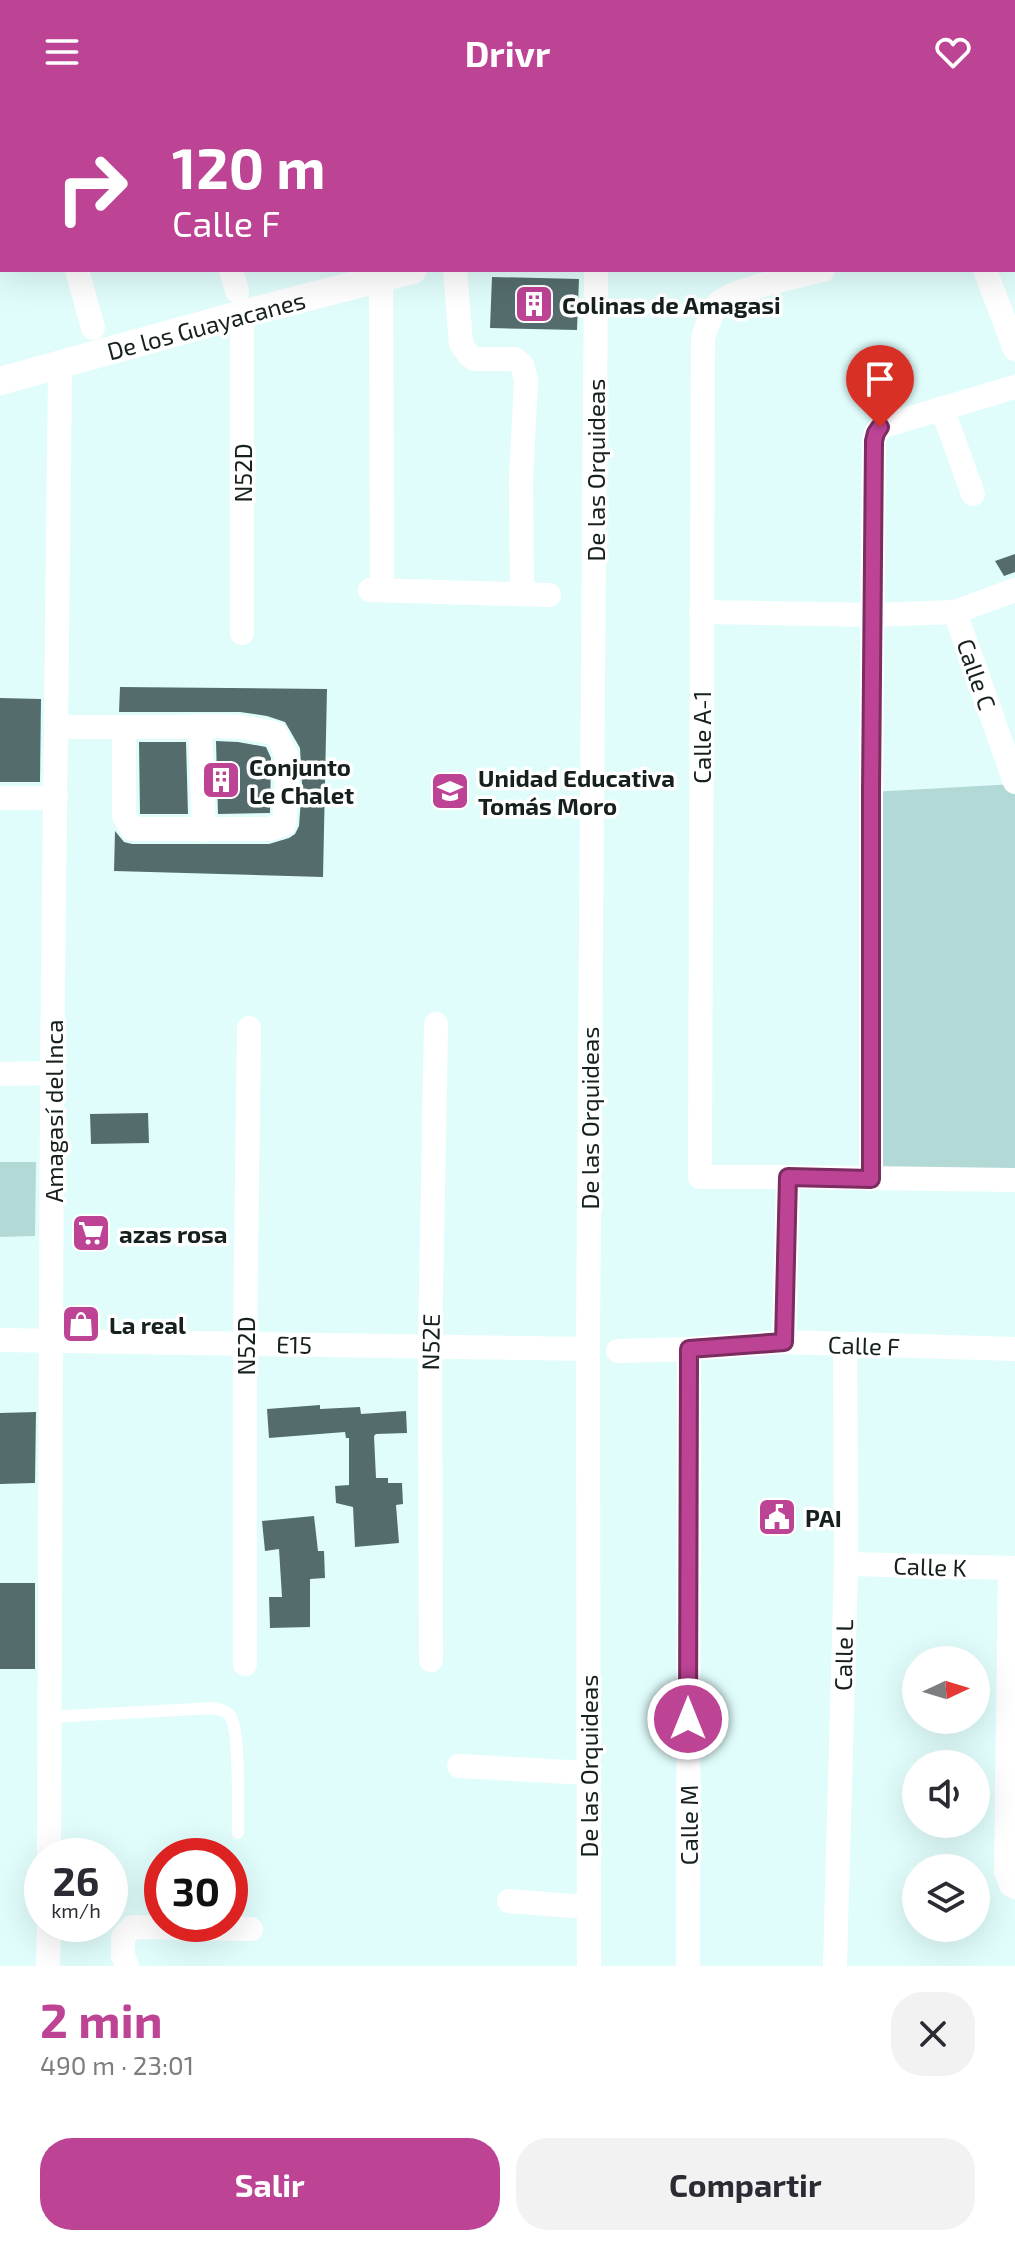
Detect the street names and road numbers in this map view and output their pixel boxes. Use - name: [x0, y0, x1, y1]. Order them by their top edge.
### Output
- street label: De los Guayacanes: [104, 285, 308, 365]
- street label: De las Orquideas: [581, 379, 610, 561]
- street label: N52D: [228, 443, 257, 503]
- street label: Calle C: [951, 635, 1003, 713]
- street label: Calle A-1: [687, 690, 716, 784]
- street label: Amagasí del Inca: [39, 1020, 68, 1202]
- street label: De las Orquideas: [575, 1027, 604, 1209]
- street label: N52E: [415, 1313, 445, 1371]
- street label: N52D: [231, 1316, 260, 1376]
- street label: E15: [276, 1329, 312, 1359]
- street label: Calle F: [827, 1329, 901, 1361]
- street label: Calle K: [893, 1550, 967, 1582]
- street label: Calle L: [828, 1619, 858, 1691]
- street label: De las Orquideas: [574, 1675, 603, 1857]
- street label: Calle M: [674, 1785, 703, 1865]

